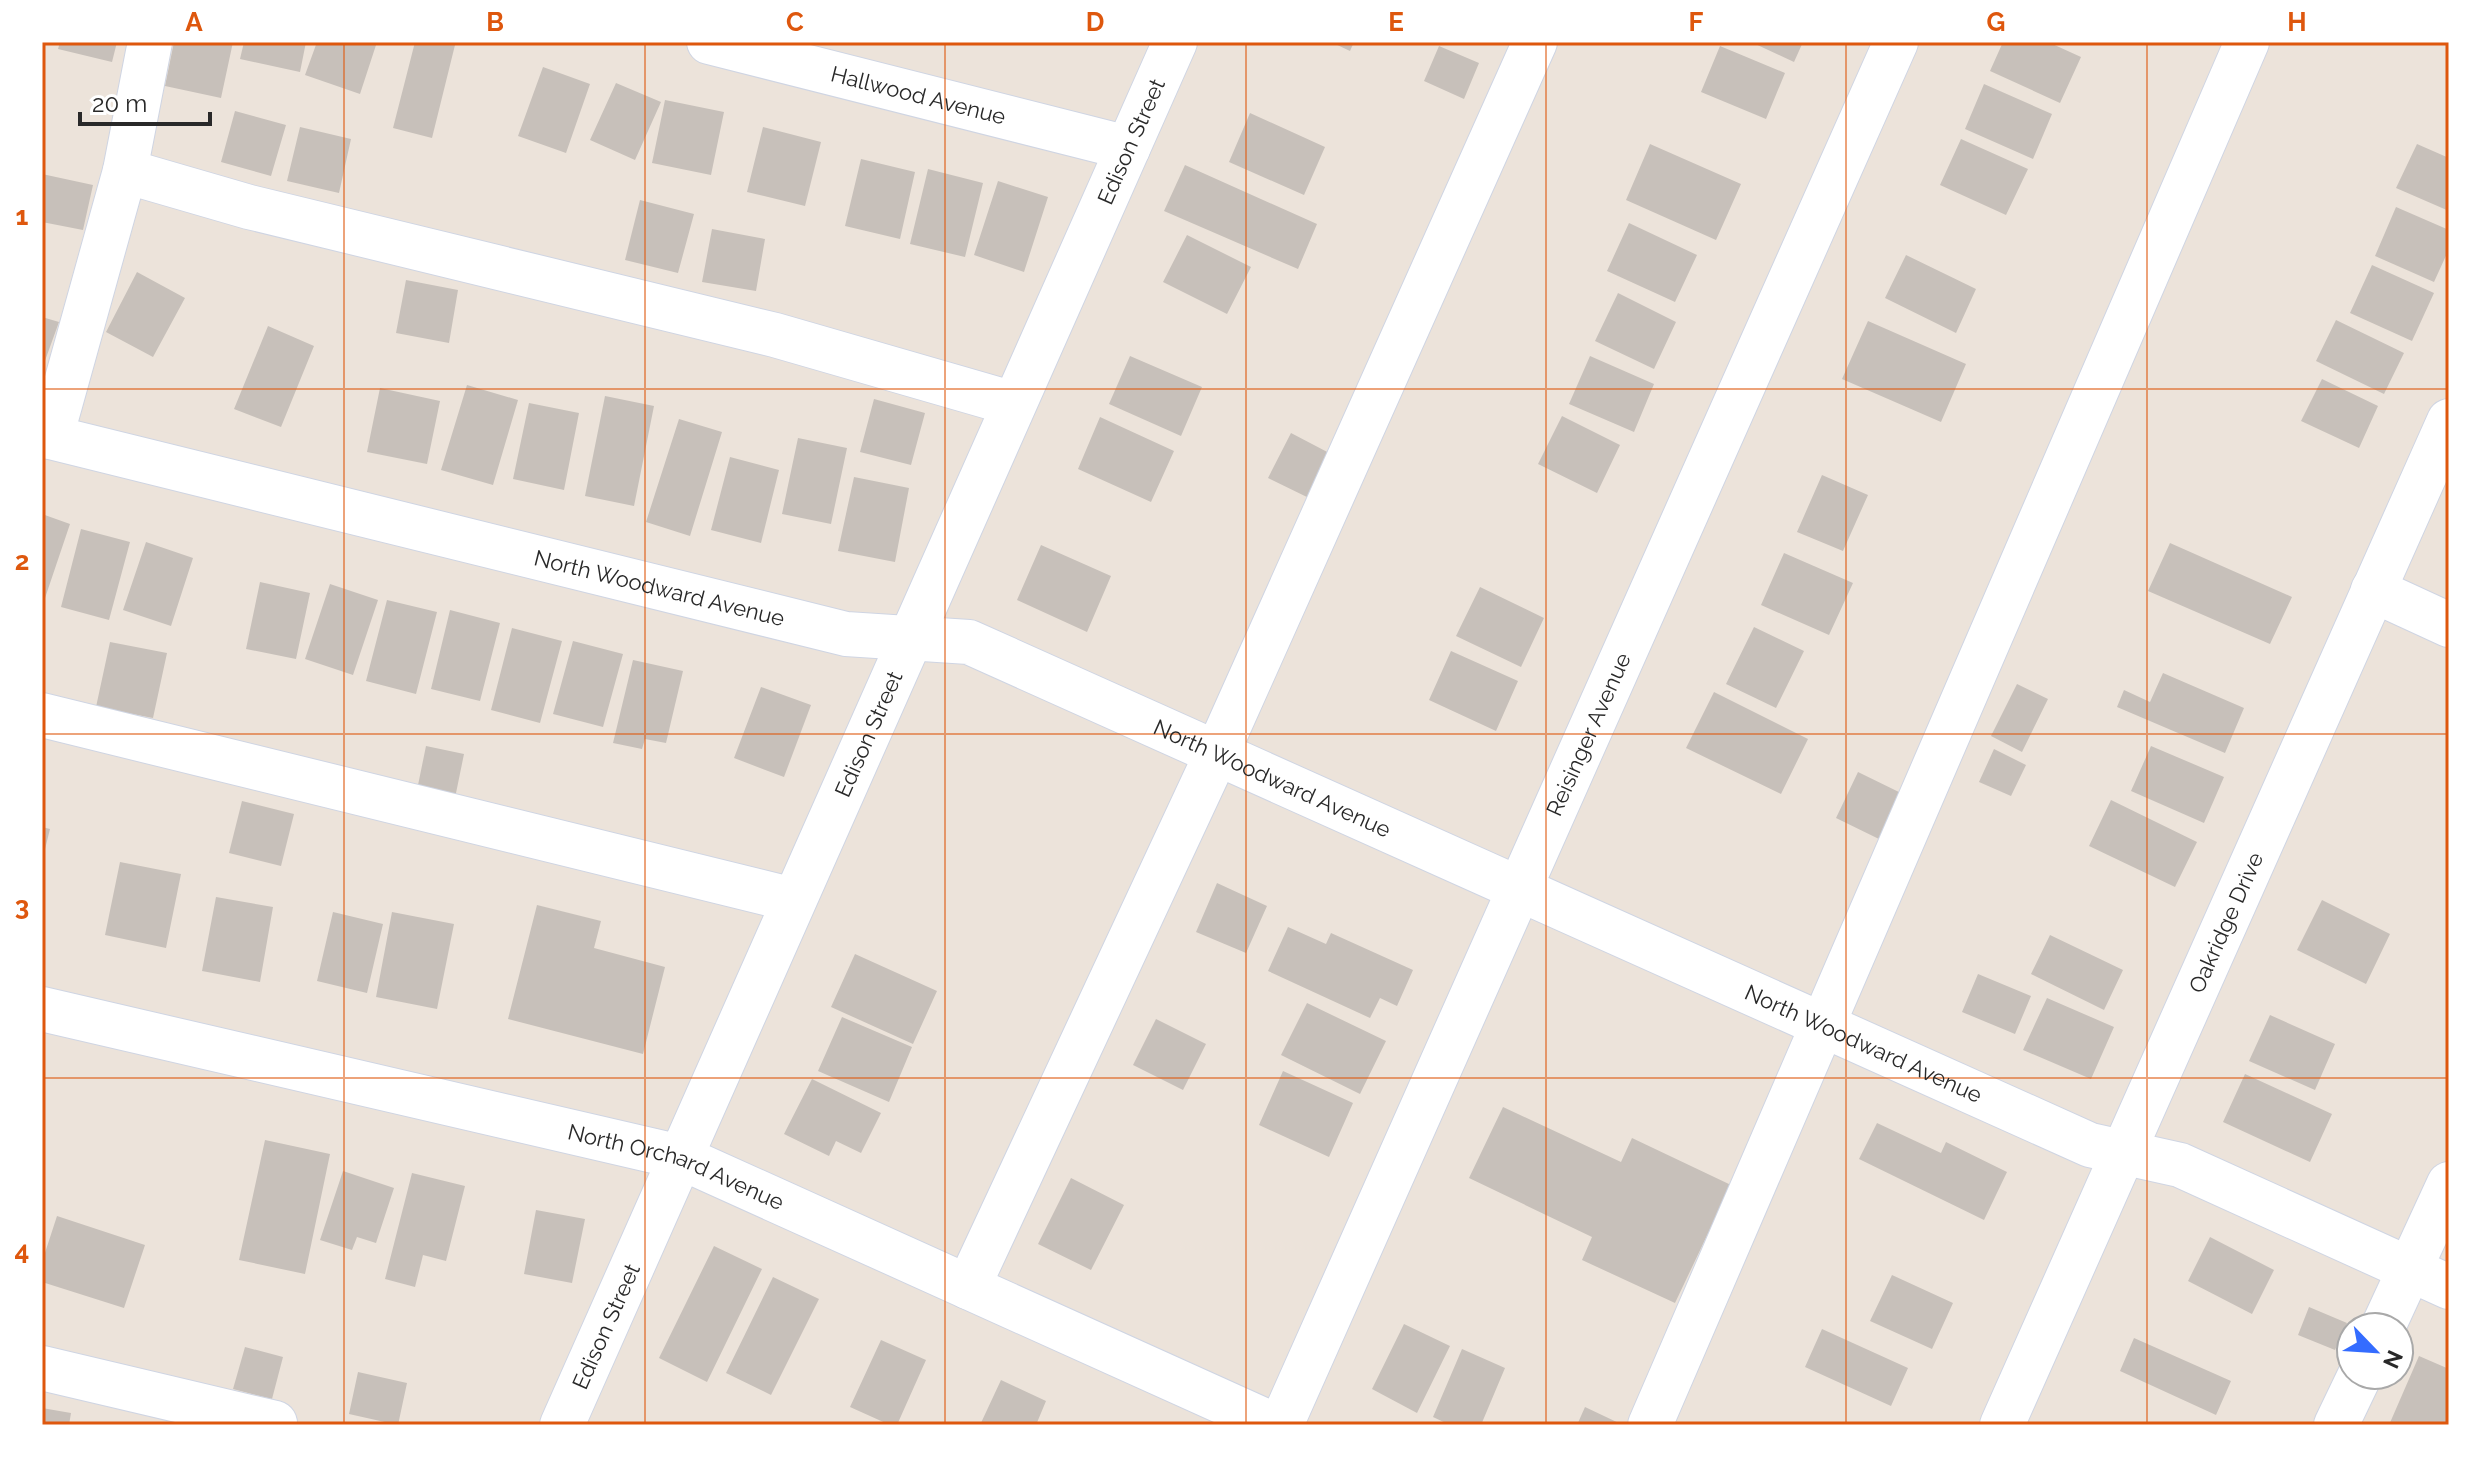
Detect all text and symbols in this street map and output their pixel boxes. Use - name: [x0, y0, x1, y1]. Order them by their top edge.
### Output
- text: A: [185, 7, 203, 37]
- text: B: [486, 7, 504, 37]
- text: C: [786, 7, 804, 37]
- text: D: [1086, 7, 1104, 37]
- text: E: [1388, 7, 1404, 37]
- text: F: [1689, 7, 1704, 37]
- text: G: [1987, 7, 2005, 37]
- text: H: [2287, 7, 2307, 37]
- street label: Hallwood Avenue: [828, 60, 1009, 130]
- street label: Edison Street: [1092, 74, 1170, 208]
- scale bar: [80, 76, 210, 126]
- text: 20 m: [92, 89, 147, 118]
- text: 1: [16, 201, 29, 231]
- street label: North Woodward Avenue: [531, 544, 787, 631]
- text: 2: [15, 546, 29, 576]
- street label: Reisinger Avenue: [1541, 648, 1636, 820]
- street label: Edison Street: [829, 666, 908, 801]
- street label: North Woodward Avenue: [1150, 714, 1395, 843]
- street label: Oakridge Drive: [2183, 848, 2268, 997]
- text: 3: [15, 891, 29, 921]
- street label: North Woodward Avenue: [1741, 979, 1986, 1108]
- street label: North Orchard Avenue: [565, 1118, 788, 1215]
- text: 4: [15, 1236, 29, 1266]
- street label: Edison Street: [567, 1259, 645, 1393]
- north arrow: [2335, 1311, 2415, 1391]
- text: N: [2378, 1346, 2408, 1373]

